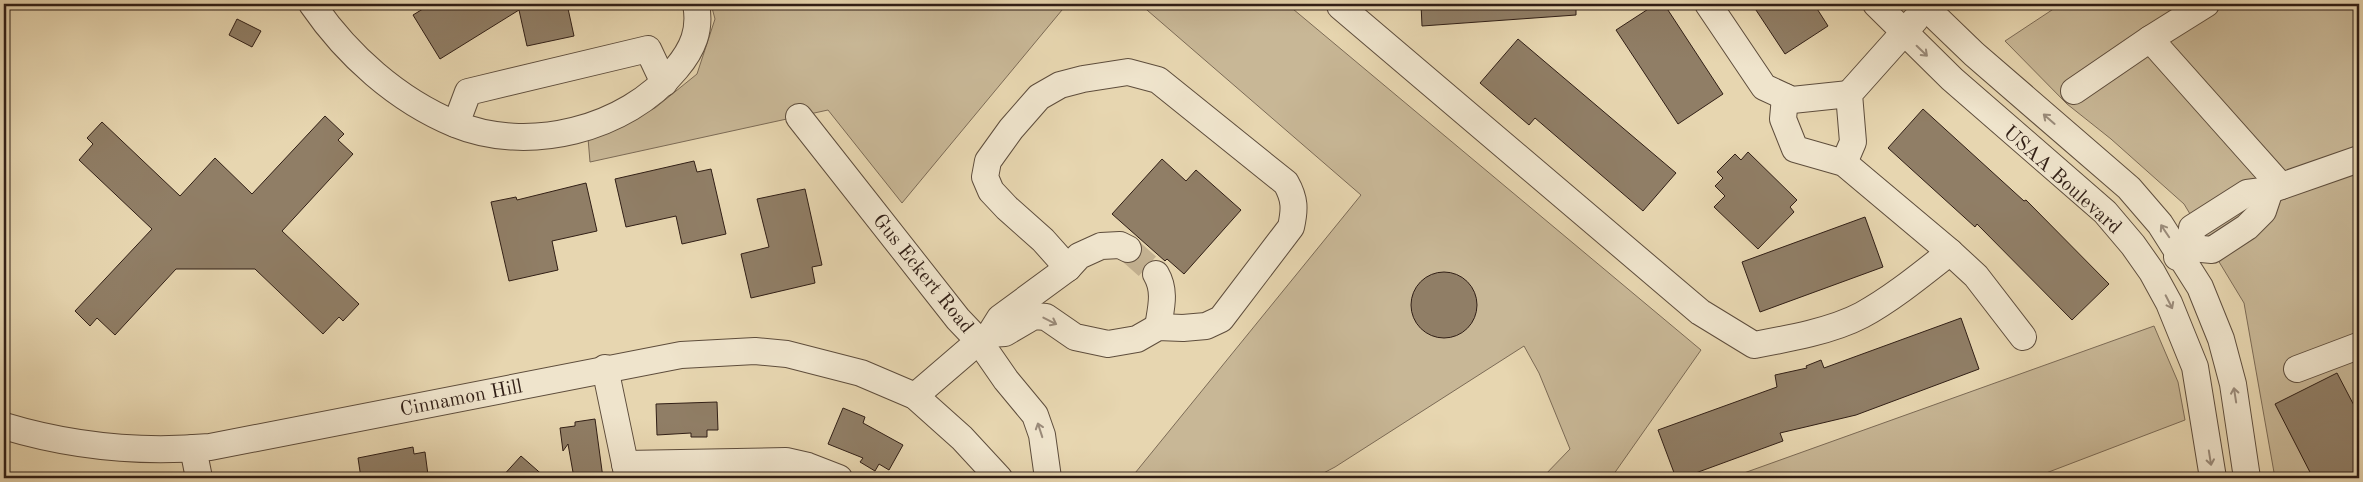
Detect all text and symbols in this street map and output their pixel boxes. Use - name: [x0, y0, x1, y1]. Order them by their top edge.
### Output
- one-way arrow: [1916, 45, 1929, 57]
- one-way arrow: [2043, 113, 2056, 124]
- street label: USAA Boulevard: [1999, 122, 2125, 238]
- street label: Gus Eckert Road: [868, 211, 976, 338]
- one-way arrow: [2160, 225, 2170, 239]
- one-way arrow: [2164, 295, 2174, 310]
- one-way arrow: [1043, 316, 1058, 326]
- street label: Cinnamon Hill: [398, 377, 524, 421]
- one-way arrow: [2229, 388, 2239, 404]
- one-way arrow: [1035, 423, 1044, 439]
- one-way arrow: [2205, 450, 2215, 466]

